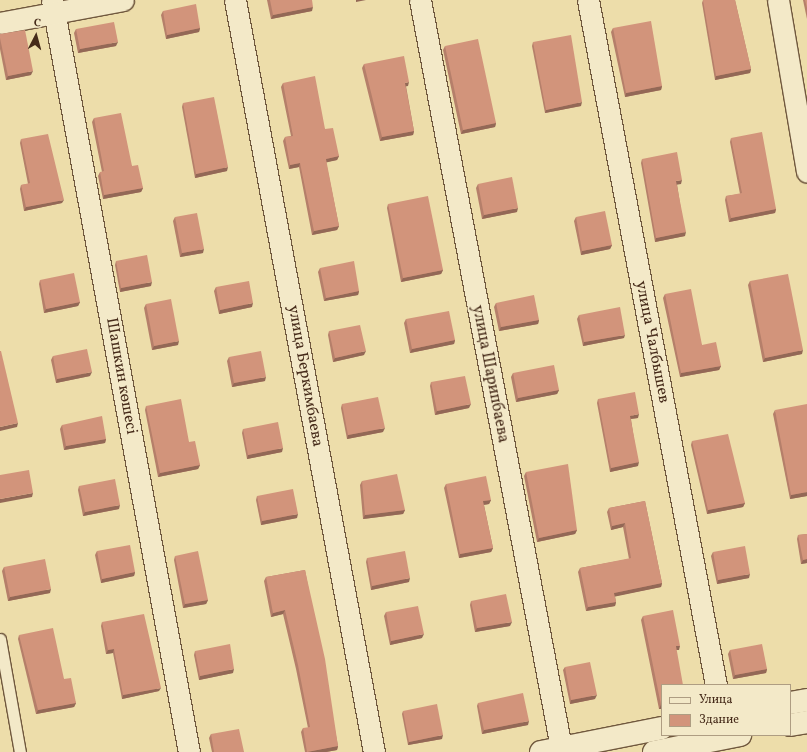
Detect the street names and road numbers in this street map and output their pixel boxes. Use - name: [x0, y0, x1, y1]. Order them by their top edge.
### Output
- street label: улица Чалбышев: [631, 279, 673, 405]
- street label: улица Беркимбаева: [283, 304, 327, 448]
- street label: улица Шарипбаева: [467, 304, 513, 444]
- street label: Шашкин көшесі: [101, 316, 141, 436]

